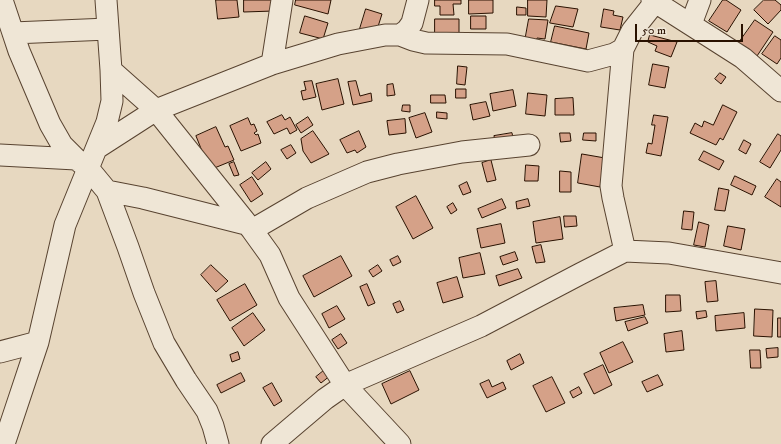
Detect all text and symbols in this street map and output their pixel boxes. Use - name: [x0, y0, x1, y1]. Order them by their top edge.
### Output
- scale bar: [637, 16, 745, 42]
- text: 50 m: [642, 23, 666, 38]

